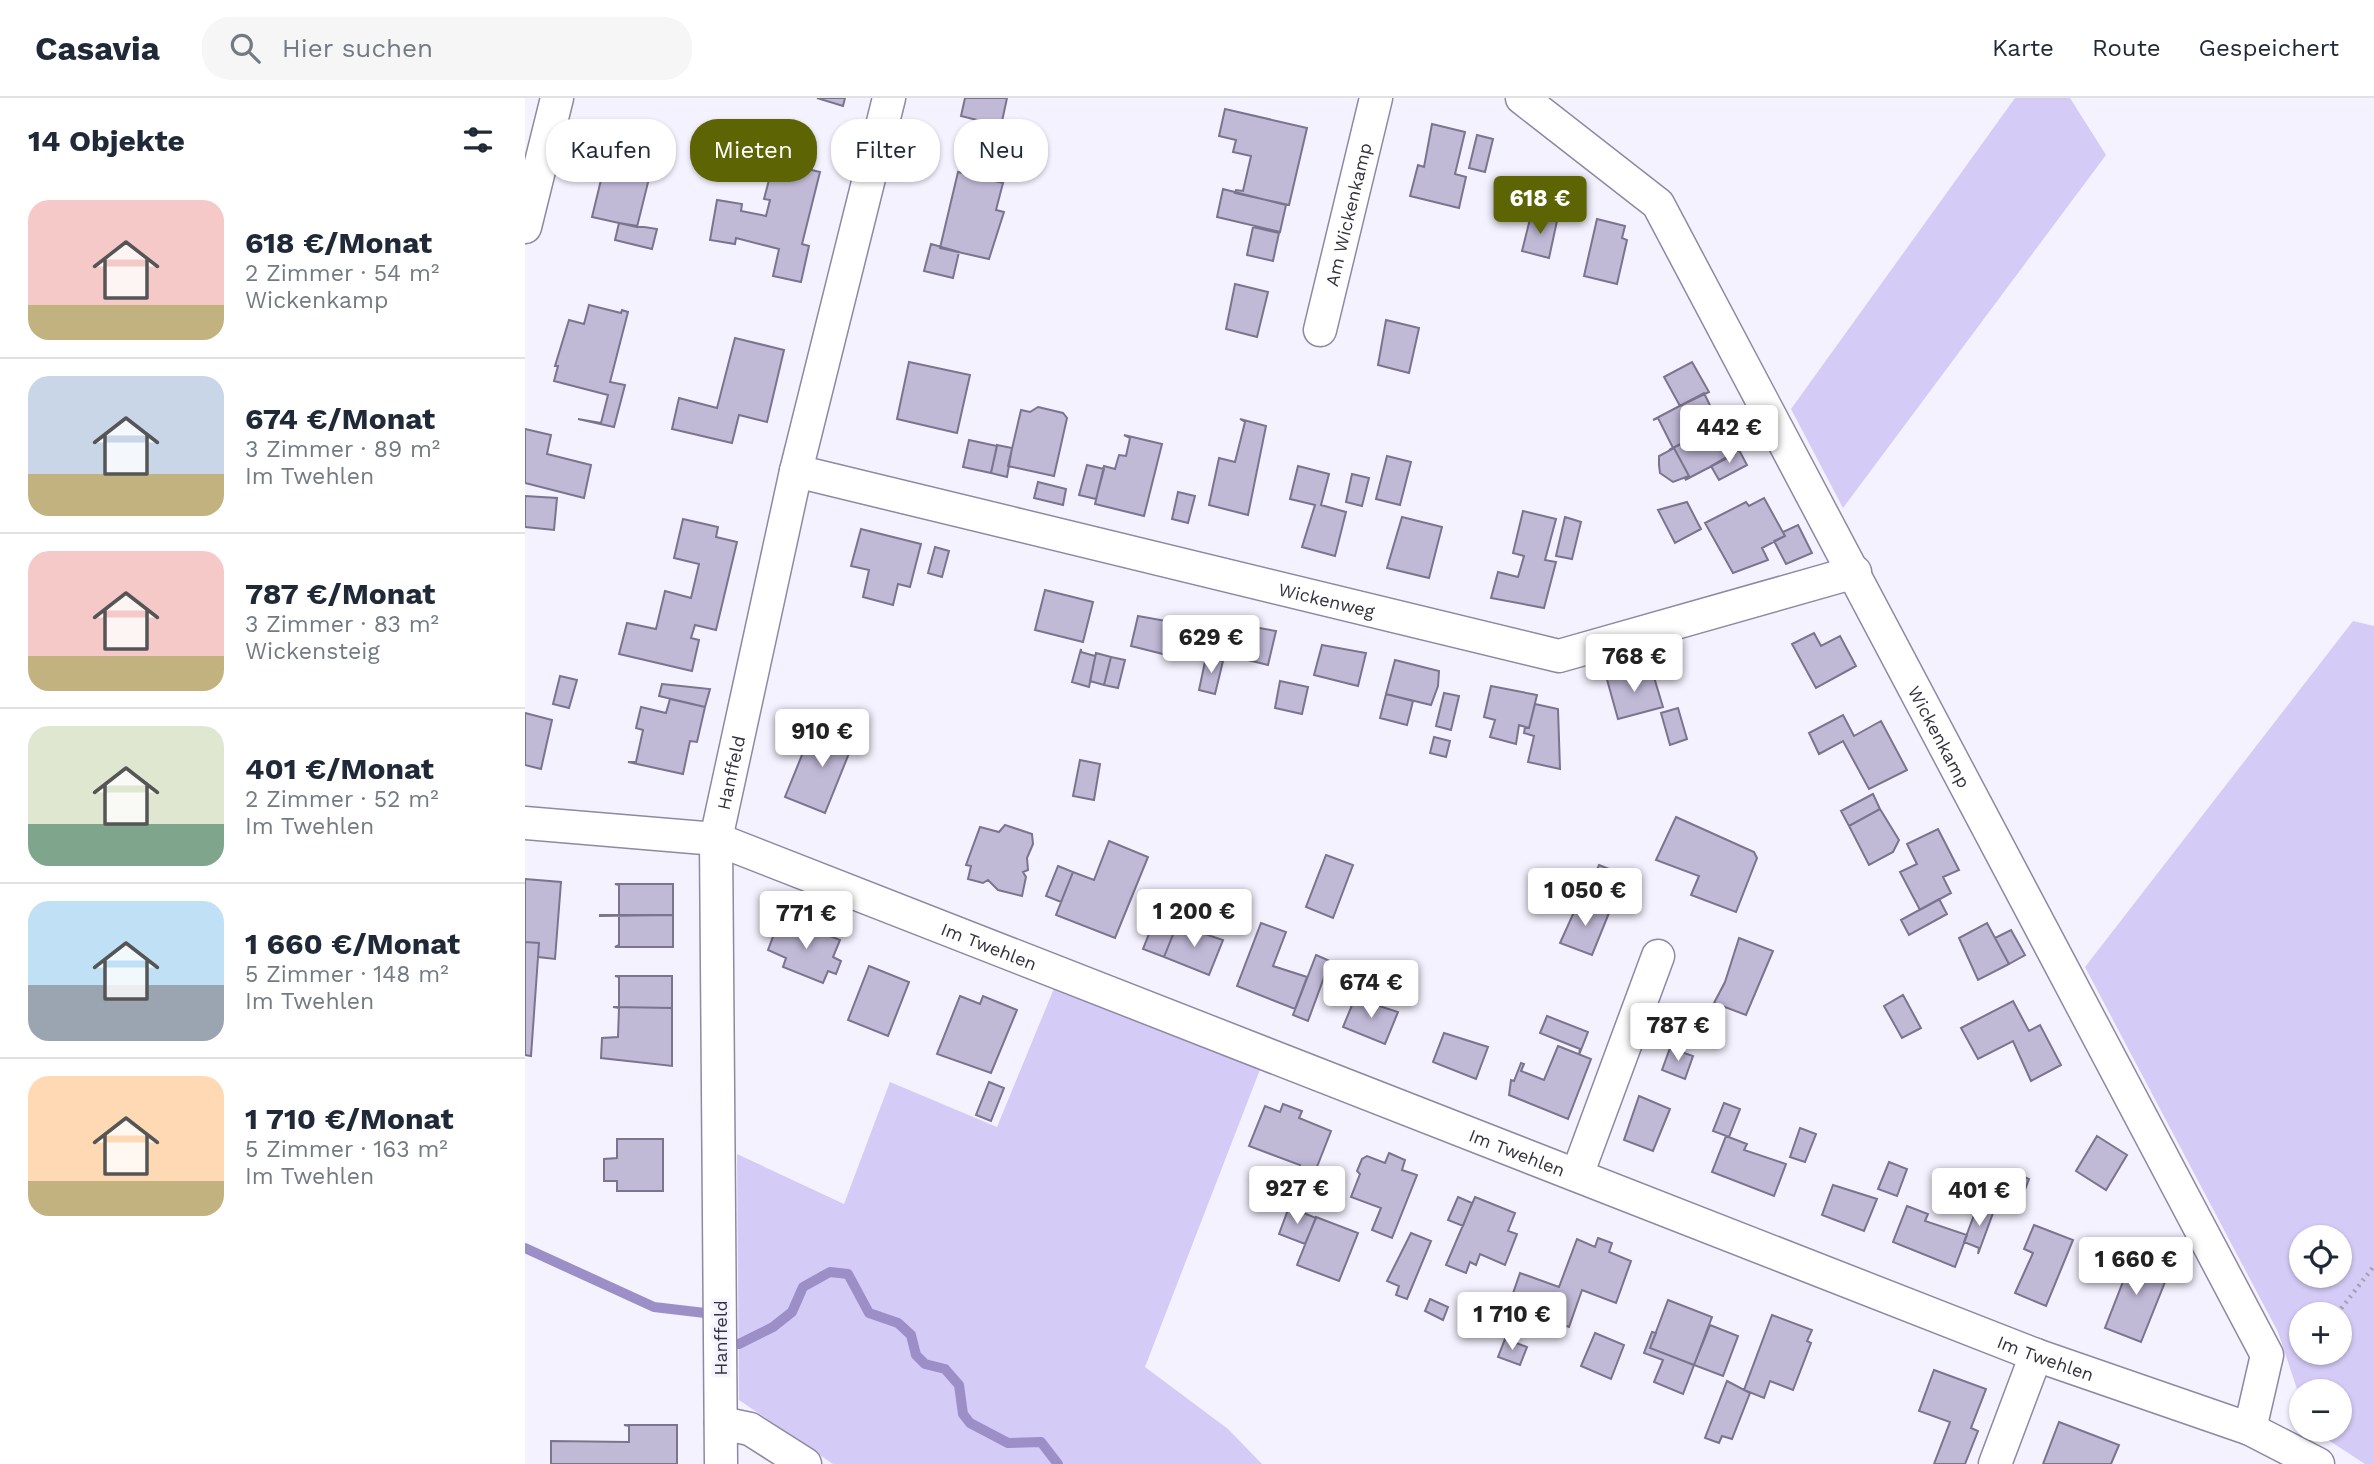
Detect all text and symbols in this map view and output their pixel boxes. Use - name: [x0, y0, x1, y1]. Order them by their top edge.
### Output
- search box: [202, 17, 692, 80]
- text: Casavia: [35, 29, 160, 68]
- icon: search: [226, 29, 264, 67]
- text: Hier suchen: [282, 33, 433, 63]
- text: Karte: [1992, 34, 2054, 62]
- text: Route: [2092, 34, 2161, 62]
- text: Gespeichert: [2199, 34, 2339, 62]
- chip: Kaufen: [546, 119, 676, 182]
- chip: Mieten: [690, 119, 817, 182]
- chip: Filter: [831, 119, 940, 182]
- chip: Neu: [954, 119, 1048, 182]
- icon: filters: [459, 121, 497, 159]
- text: 14 Objekte: [28, 123, 185, 158]
- street label: Am Wickenkamp: [1320, 140, 1375, 288]
- pin: 618 €: [1491, 176, 1589, 236]
- text: 618 €: [1510, 185, 1570, 212]
- text: 618 €/Monat: [245, 225, 432, 260]
- icon: home: [84, 228, 168, 312]
- text: 2 Zimmer · 54 m²: [245, 260, 439, 287]
- text: Wickenkamp: [245, 287, 388, 314]
- text: 674 €/Monat: [245, 401, 435, 436]
- icon: home: [84, 404, 168, 488]
- pin: 442 €: [1680, 406, 1778, 465]
- text: 442 €: [1696, 414, 1762, 441]
- text: 3 Zimmer · 89 m²: [245, 436, 440, 463]
- text: Im Twehlen: [245, 463, 374, 490]
- text: 787 €/Monat: [245, 576, 435, 611]
- street label: Wickenweg: [1276, 578, 1377, 622]
- icon: home: [84, 579, 168, 663]
- text: 3 Zimmer · 83 m²: [245, 611, 439, 638]
- pin: 629 €: [1162, 616, 1260, 675]
- text: 629 €: [1179, 624, 1243, 651]
- pin: 768 €: [1585, 634, 1683, 694]
- text: Wickensteig: [245, 638, 380, 665]
- text: 768 €: [1602, 643, 1666, 670]
- street label: Wickenkamp: [1904, 682, 1975, 791]
- pin: 910 €: [773, 710, 871, 769]
- text: 910 €: [791, 718, 853, 745]
- street label: Hanffeld: [712, 733, 749, 812]
- text: 401 €/Monat: [245, 751, 434, 786]
- icon: home: [84, 754, 168, 838]
- text: 2 Zimmer · 52 m²: [245, 786, 439, 813]
- text: Im Twehlen: [245, 813, 374, 840]
- pin: 1 050 €: [1520, 868, 1650, 928]
- text: 1 050 €: [1544, 877, 1626, 904]
- pin: 1 200 €: [1129, 890, 1259, 949]
- pin: 771 €: [757, 892, 855, 951]
- text: 1 200 €: [1153, 898, 1235, 925]
- text: 771 €: [776, 900, 836, 927]
- street label: Im Twehlen: [938, 918, 1040, 974]
- text: 1 660 €/Monat: [245, 926, 460, 961]
- icon: home: [84, 929, 168, 1013]
- pin: 674 €: [1322, 960, 1420, 1020]
- text: 5 Zimmer · 148 m²: [245, 961, 449, 988]
- text: 674 €: [1339, 969, 1403, 996]
- text: Im Twehlen: [245, 988, 374, 1015]
- pin: 787 €: [1629, 1004, 1727, 1063]
- text: 787 €: [1646, 1012, 1710, 1039]
- text: 1 710 €/Monat: [245, 1101, 454, 1136]
- icon: home: [84, 1104, 168, 1188]
- street label: Im Twehlen: [1466, 1124, 1568, 1180]
- text: 5 Zimmer · 163 m²: [245, 1136, 448, 1163]
- text: Im Twehlen: [245, 1163, 374, 1190]
- pin: 927 €: [1248, 1166, 1346, 1226]
- pin: 401 €: [1930, 1168, 2028, 1228]
- text: 927 €: [1265, 1175, 1329, 1202]
- text: 401 €: [1948, 1177, 2010, 1204]
- map controls: [2289, 1225, 2352, 1442]
- button: locate: [2289, 1225, 2352, 1288]
- pin: 1 660 €: [2071, 1238, 2201, 1297]
- text: 1 660 €: [2095, 1246, 2177, 1273]
- pin: 1 710 €: [1447, 1292, 1577, 1352]
- street label: Hanffeld: [710, 1300, 731, 1376]
- text: 1 710 €: [1473, 1301, 1551, 1328]
- button: +: [2289, 1302, 2352, 1365]
- street label: Im Twehlen: [1994, 1330, 2097, 1385]
- button: −: [2289, 1379, 2352, 1442]

